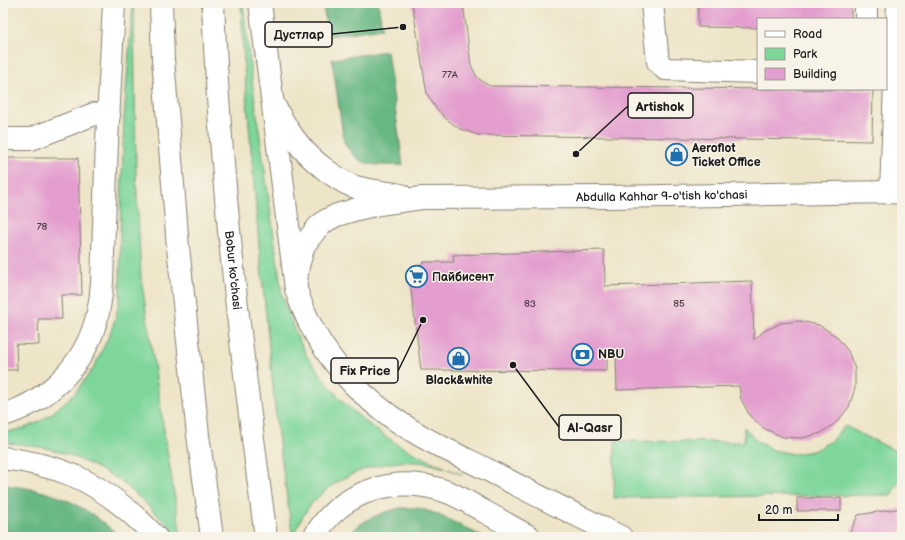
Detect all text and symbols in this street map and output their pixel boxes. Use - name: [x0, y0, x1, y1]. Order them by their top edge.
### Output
- legend: [757, 18, 887, 90]
- callout: Дустлар: [265, 22, 332, 47]
- text: Дустлар: [274, 27, 325, 43]
- text: Road: [793, 27, 822, 42]
- text: Park: [793, 47, 817, 62]
- text: Building: [793, 67, 837, 82]
- house number: 77А: [442, 69, 459, 81]
- callout: Artishok: [628, 93, 693, 118]
- text: Artishok: [635, 99, 684, 115]
- place label: Aeroflot Ticket Office: [691, 141, 761, 170]
- shop icon: Aeroflot Ticket Office: [664, 142, 690, 168]
- street label: Abdulla Kahhar 9-o'tish ko'chasi: [576, 188, 748, 205]
- house number: 78: [37, 221, 48, 233]
- street label: Bobur ko'chasi: [221, 230, 244, 311]
- supermarket icon: Пайбисент: [403, 264, 429, 290]
- place label: Пайбисент: [432, 270, 494, 285]
- house number: 83: [524, 298, 536, 310]
- house number: 85: [673, 298, 685, 310]
- bank icon: NBU: [569, 341, 595, 367]
- shop icon: Black&white: [446, 346, 472, 372]
- place label: NBU: [598, 347, 624, 362]
- callout: Fix Price: [331, 358, 398, 383]
- text: Fix Price: [340, 363, 391, 379]
- place label: Black&white: [425, 373, 493, 388]
- callout: Al-Qasr: [559, 415, 621, 440]
- text: Al-Qasr: [566, 420, 614, 436]
- scale bar: [759, 496, 838, 522]
- text: 20 m: [765, 503, 792, 518]

